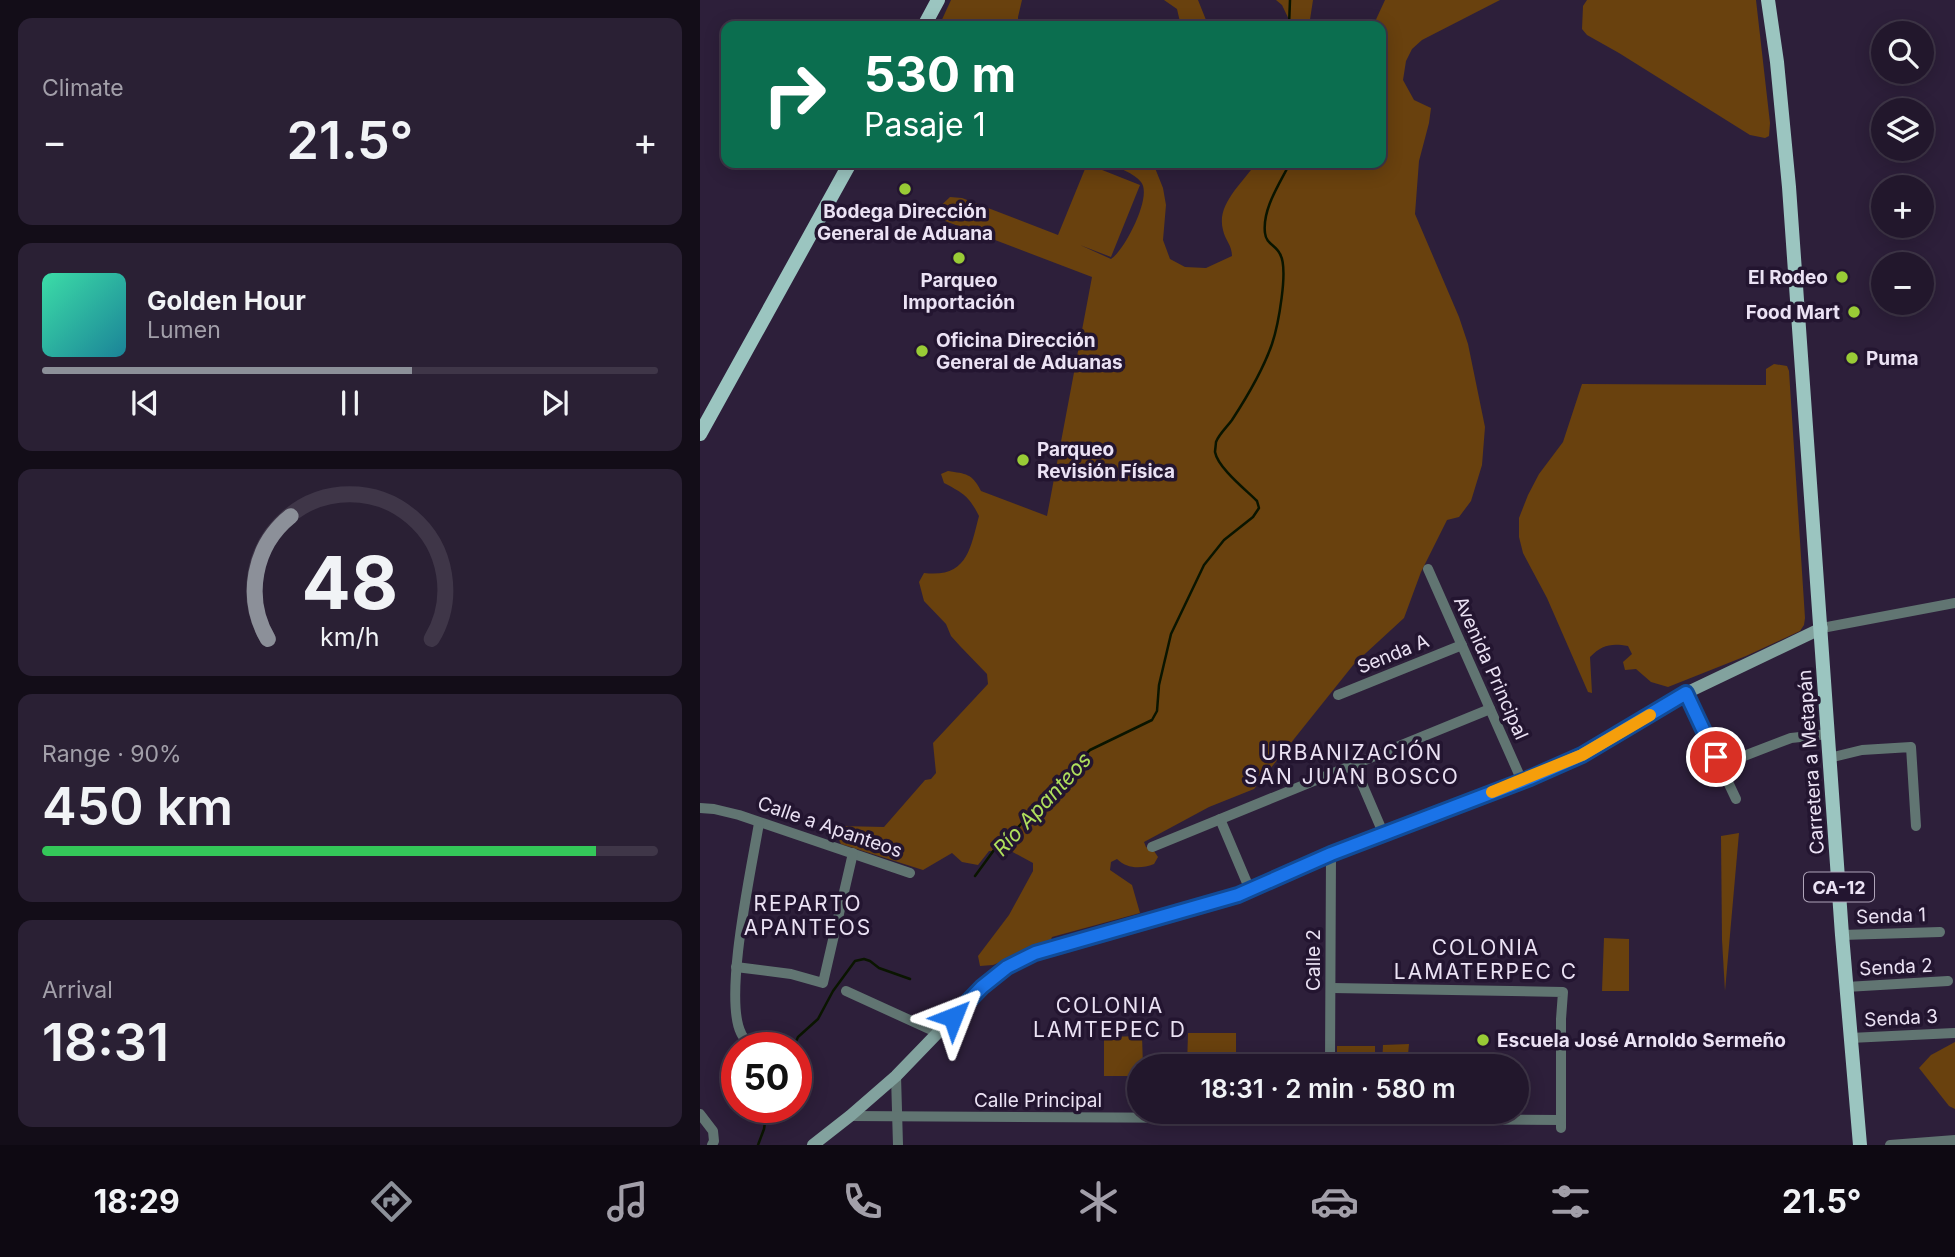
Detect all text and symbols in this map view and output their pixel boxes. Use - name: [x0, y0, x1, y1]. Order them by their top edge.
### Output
- map controls: [1871, 21, 1934, 315]
- button: search: [1871, 21, 1934, 84]
- text: 530 m: [864, 45, 1016, 104]
- icon: right: [749, 49, 840, 140]
- text: Climate: [42, 74, 124, 102]
- button: layers: [1871, 98, 1934, 161]
- text: Pasaje 1: [864, 105, 986, 144]
- text: 21.5°: [287, 109, 413, 172]
- text: −: [42, 118, 67, 164]
- text: +: [633, 118, 658, 164]
- button: +: [1871, 175, 1934, 238]
- marker: Bodega Dirección General de Aduana: [897, 181, 913, 197]
- place label: Bodega Dirección General de Aduana: [817, 200, 993, 245]
- marker: Parqueo Importación: [951, 250, 967, 266]
- button: −: [1871, 252, 1934, 315]
- place label: El Rodeo: [1748, 266, 1828, 289]
- place label: Parqueo Importación: [903, 269, 1015, 314]
- marker: El Rodeo: [1834, 269, 1850, 285]
- text: Golden Hour: [147, 285, 306, 316]
- place label: Food Mart: [1746, 301, 1840, 324]
- marker: Food Mart: [1846, 304, 1862, 320]
- text: Lumen: [147, 316, 221, 344]
- place label: Oficina Dirección General de Aduanas: [936, 329, 1123, 374]
- marker: Oficina Dirección General de Aduanas: [914, 343, 930, 359]
- place label: Puma: [1866, 347, 1919, 370]
- marker: Puma: [1844, 350, 1860, 366]
- icon: previous: [126, 384, 164, 422]
- icon: pause: [331, 384, 369, 422]
- icon: next: [536, 384, 574, 422]
- place label: Parqueo Revisión Física: [1037, 438, 1175, 483]
- marker: Parqueo Revisión Física: [1015, 452, 1031, 468]
- text: 48: [302, 538, 398, 627]
- street label: Avenida Principal: [1449, 593, 1533, 743]
- text: km/h: [320, 621, 380, 651]
- street label: Senda A: [1354, 629, 1432, 679]
- street label: Carretera a Metapán: [1793, 669, 1829, 855]
- pin: [1686, 727, 1746, 787]
- icon: arrive: [1697, 738, 1735, 776]
- district label: URBANIZACIÓN SAN JUAN BOSCO: [1244, 739, 1460, 789]
- text: Range · 90%: [42, 740, 182, 768]
- water label: Río Apanteos: [988, 747, 1096, 861]
- text: 450 km: [42, 775, 233, 838]
- street label: Calle a Apanteos: [755, 791, 905, 863]
- road number: CA-12: [1804, 872, 1874, 902]
- district label: REPARTO APANTEOS: [744, 891, 872, 940]
- street label: Senda 1: [1856, 903, 1926, 929]
- street label: Calle 2: [1302, 929, 1325, 991]
- district label: COLONIA LAMATERPEC C: [1394, 935, 1578, 984]
- street label: Senda 2: [1859, 954, 1933, 980]
- text: Arrival: [42, 976, 113, 1004]
- position arrow: [916, 980, 990, 1054]
- district label: COLONIA LAMTEPEC D: [1033, 993, 1187, 1042]
- street label: Senda 3: [1864, 1005, 1938, 1031]
- text: 18:31: [42, 1011, 169, 1074]
- place label: Escuela José Arnoldo Sermeño: [1497, 1029, 1786, 1052]
- speed limit sign: 50: [721, 1032, 812, 1123]
- marker: Escuela José Arnoldo Sermeño: [1475, 1032, 1491, 1048]
- text: 18:31 · 2 min · 580 m: [1200, 1073, 1456, 1104]
- street label: Calle Principal: [974, 1089, 1102, 1112]
- icon: directions: [367, 1177, 416, 1226]
- icon: music: [603, 1177, 652, 1226]
- icon: phone: [838, 1177, 887, 1226]
- icon: climate: [1074, 1177, 1123, 1226]
- icon: car: [1310, 1177, 1359, 1226]
- icon: filters: [1546, 1177, 1595, 1226]
- text: 18:29: [93, 1182, 180, 1221]
- text: 21.5°: [1782, 1182, 1861, 1221]

